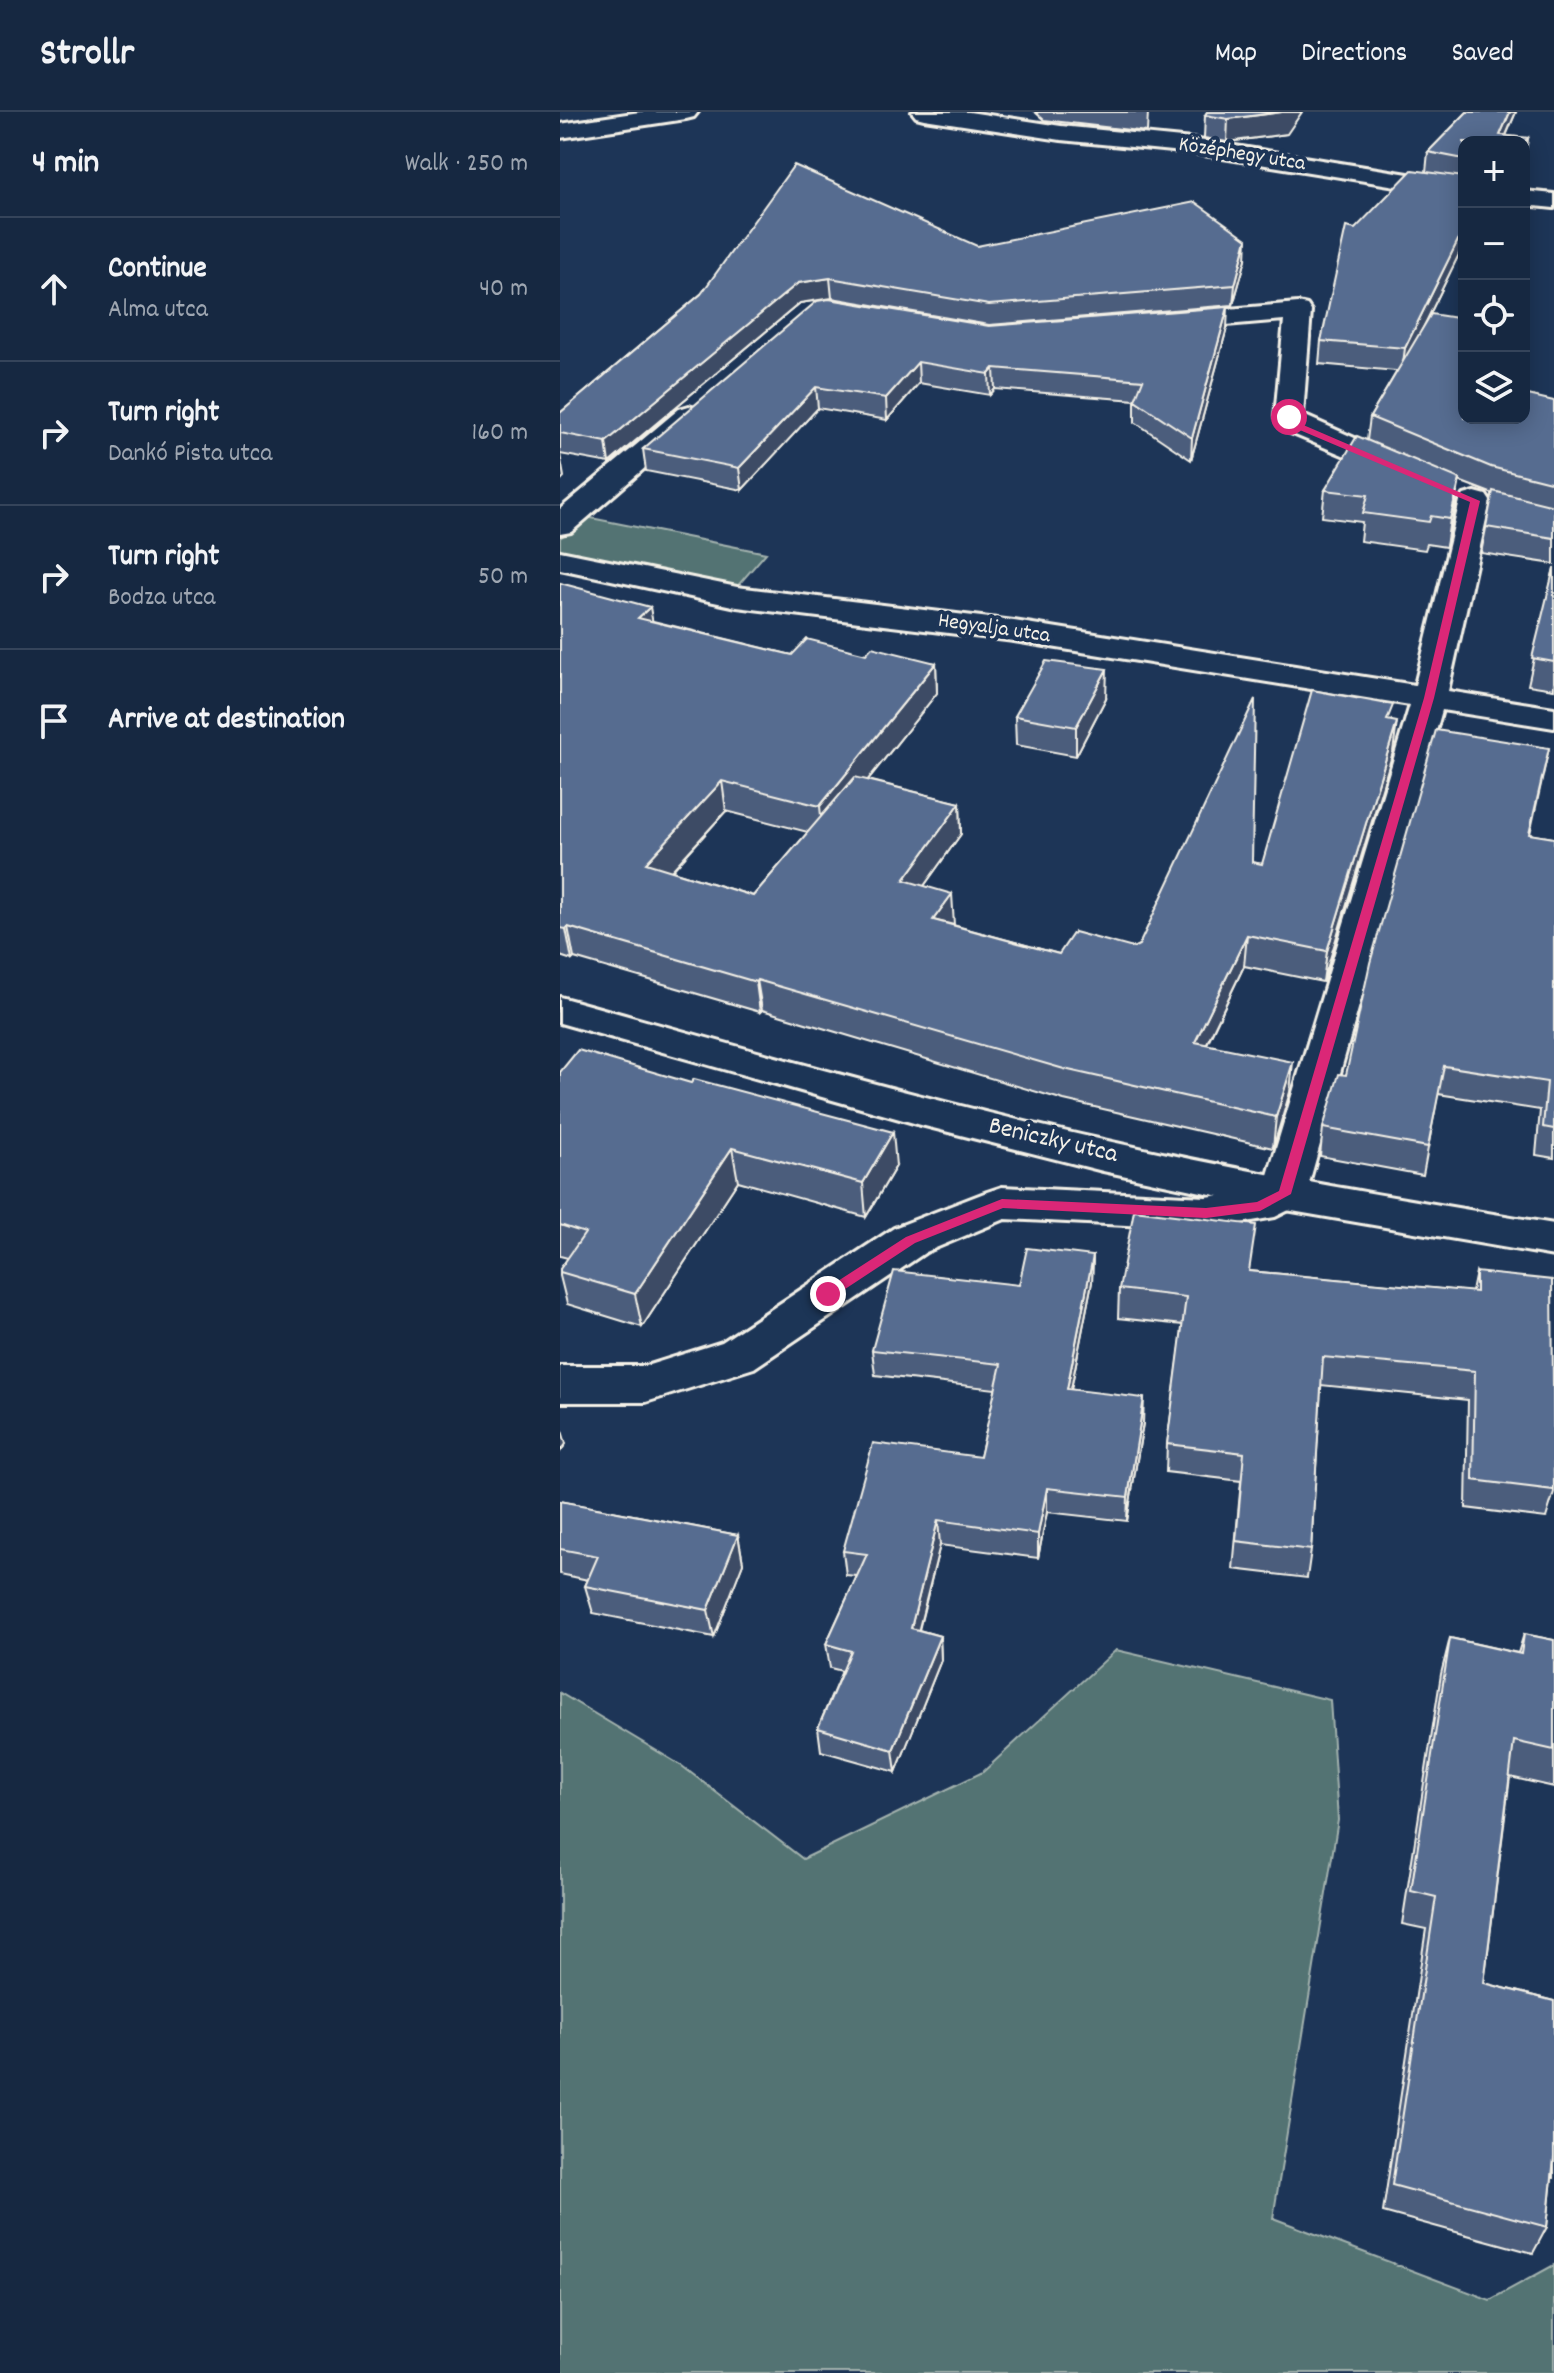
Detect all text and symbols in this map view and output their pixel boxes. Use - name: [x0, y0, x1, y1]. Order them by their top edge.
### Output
- text: Strollr: [40, 28, 134, 83]
- text: Map: [1215, 35, 1257, 75]
- text: Directions: [1301, 35, 1407, 75]
- text: Saved: [1451, 35, 1514, 75]
- street label: Középhegy utca: [1176, 130, 1308, 180]
- map controls: [1458, 136, 1530, 424]
- button: +: [1458, 136, 1530, 208]
- text: 4 min: [32, 140, 99, 189]
- text: Walk · 250 m: [405, 146, 528, 183]
- button: −: [1458, 208, 1530, 280]
- text: Continue: [108, 249, 207, 292]
- icon: ahead: [32, 267, 76, 311]
- text: 40 m: [479, 271, 528, 308]
- button: locate: [1458, 280, 1530, 352]
- text: Alma utca: [108, 292, 208, 329]
- button: layers: [1458, 352, 1530, 424]
- text: Turn right: [108, 393, 219, 436]
- route start: [1271, 399, 1307, 435]
- icon: right: [32, 411, 76, 455]
- text: 160 m: [472, 415, 528, 452]
- text: Dankó Pista utca: [108, 436, 273, 473]
- text: Turn right: [108, 537, 219, 580]
- icon: right: [32, 555, 76, 599]
- text: 50 m: [478, 559, 528, 596]
- text: Bodza utca: [108, 580, 216, 617]
- street label: Hegyalja utca: [936, 606, 1053, 652]
- icon: arrive: [32, 699, 76, 743]
- text: Arrive at destination: [108, 700, 345, 743]
- street label: Beniczky utca: [985, 1108, 1122, 1174]
- route end: [810, 1276, 846, 1312]

